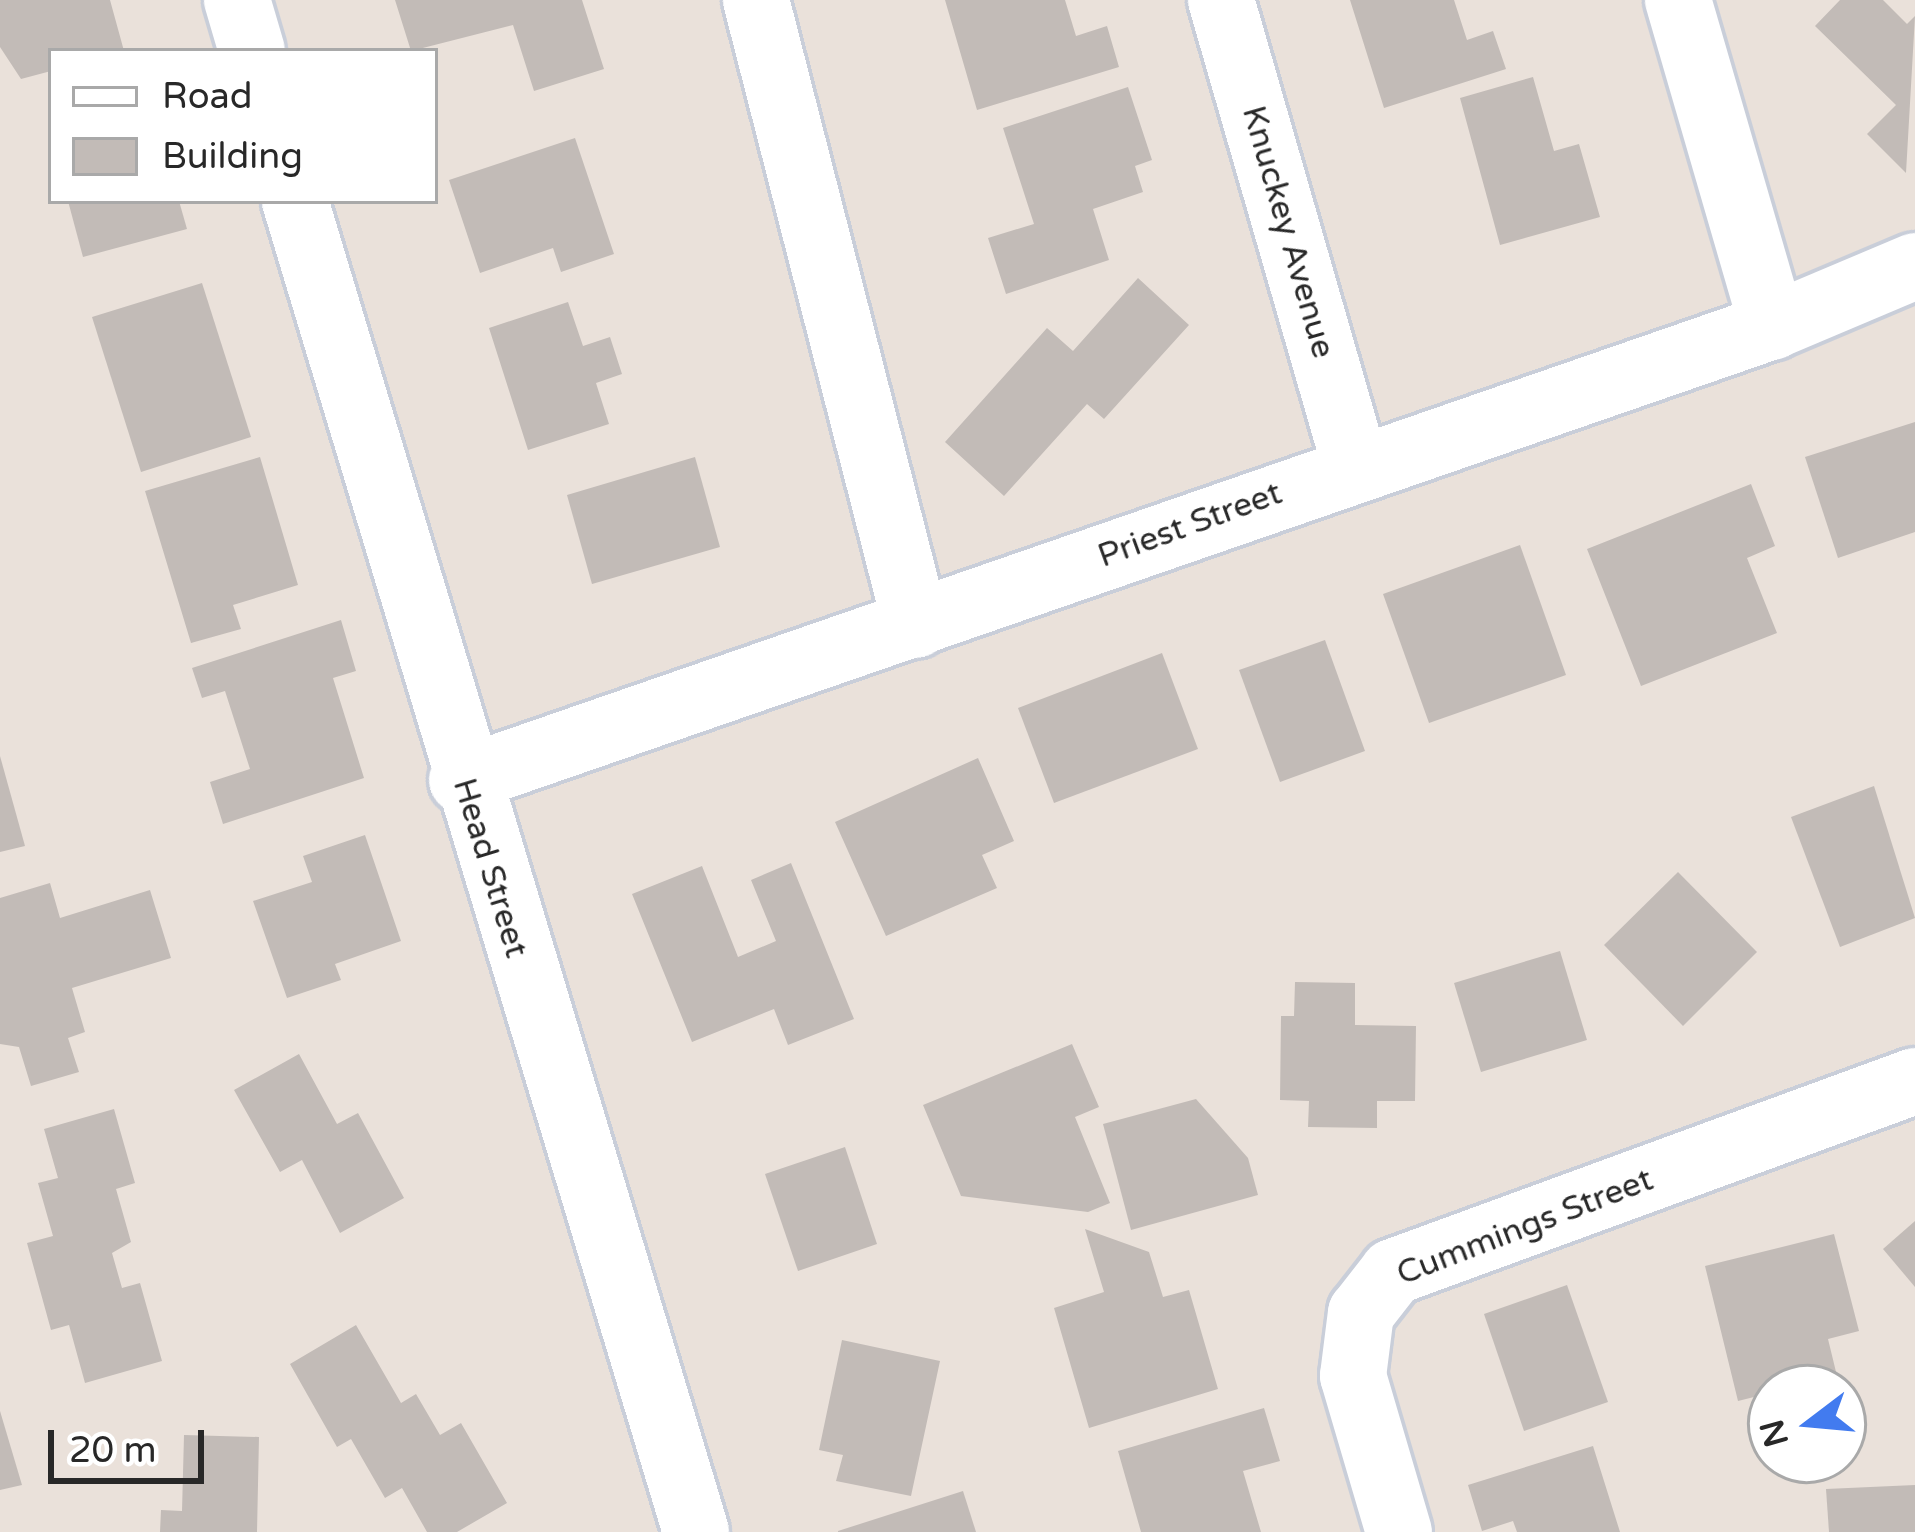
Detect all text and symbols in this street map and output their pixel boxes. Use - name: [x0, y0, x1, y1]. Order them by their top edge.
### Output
- legend: [48, 48, 438, 204]
- text: Road: [162, 75, 252, 118]
- street label: Knuckey Avenue: [1233, 101, 1343, 363]
- text: Building: [162, 135, 303, 178]
- street label: Priest Street: [1093, 473, 1287, 577]
- street label: Head Street: [444, 774, 536, 962]
- street label: Cummings Street: [1391, 1160, 1659, 1294]
- north arrow: [1747, 1364, 1867, 1484]
- scale bar: [54, 1406, 210, 1480]
- text: N: [1752, 1415, 1797, 1451]
- text: 20 m: [69, 1429, 157, 1472]

